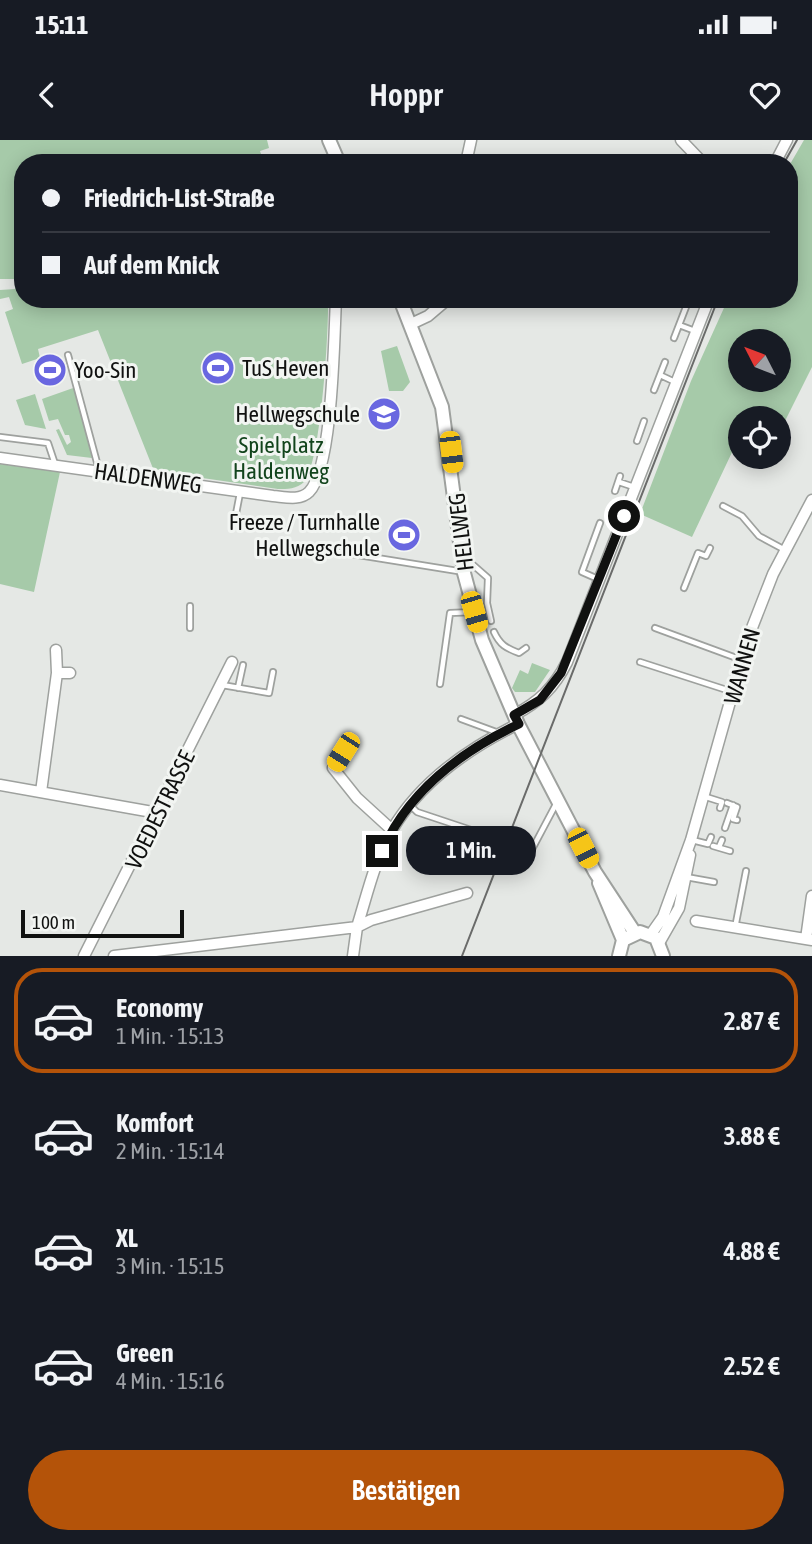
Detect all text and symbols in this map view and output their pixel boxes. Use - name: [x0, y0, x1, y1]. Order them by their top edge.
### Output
- text: 15:11: [35, 10, 89, 40]
- icon: back: [28, 76, 66, 114]
- text: Hoppr: [369, 76, 443, 113]
- icon: heart: [746, 76, 784, 114]
- text: Friedrich-List-Straße: [84, 183, 275, 213]
- text: Auf dem Knick: [84, 250, 219, 280]
- north arrow: [728, 329, 791, 392]
- map controls: [728, 329, 791, 469]
- sports icon: TuS Heven: [199, 349, 237, 387]
- sports icon: Yoo-Sin: [31, 351, 69, 389]
- place label: TuS Heven: [242, 355, 329, 381]
- place label: Yoo-Sin: [74, 357, 136, 383]
- school or university icon: Hellwegschule: [365, 395, 403, 433]
- place label: Hellwegschule: [235, 401, 360, 427]
- button: locate: [728, 406, 791, 469]
- car: [439, 430, 464, 474]
- park label: Spielplatz Haldenweg: [233, 432, 329, 484]
- street label: HALDENWEG: [92, 458, 204, 498]
- street label: HELLWEG: [443, 492, 479, 572]
- route start: [608, 500, 640, 532]
- place label: Freeze / Turnhalle Hellwegschule: [229, 509, 380, 561]
- sports icon: Freeze / Turnhalle Hellwegschule: [385, 516, 423, 554]
- car: [459, 589, 490, 635]
- street label: WANNEN: [719, 625, 765, 707]
- car: [323, 729, 364, 775]
- street label: VOEDESTRASSE: [120, 746, 200, 873]
- car: [565, 825, 602, 871]
- callout: 1 Min.: [406, 826, 536, 876]
- route end: [366, 835, 398, 867]
- text: 1 Min.: [446, 837, 496, 863]
- scale bar: [21, 907, 184, 939]
- text: 100 m: [32, 911, 75, 933]
- icon: car: [32, 989, 95, 1052]
- text: Economy: [116, 993, 203, 1023]
- text: 2.87 €: [723, 1006, 780, 1036]
- text: 1 Min. · 15:13: [116, 1023, 224, 1049]
- icon: car: [32, 1104, 95, 1167]
- text: Komfort: [116, 1108, 193, 1138]
- text: 3.88 €: [723, 1121, 780, 1151]
- text: 2 Min. · 15:14: [116, 1138, 224, 1164]
- icon: car: [32, 1219, 95, 1282]
- text: XL: [116, 1223, 138, 1253]
- text: 4.88 €: [723, 1236, 780, 1266]
- text: 3 Min. · 15:15: [116, 1253, 224, 1279]
- icon: car: [32, 1334, 95, 1397]
- text: Green: [116, 1338, 174, 1368]
- text: 2.52 €: [723, 1351, 780, 1381]
- text: 4 Min. · 15:16: [116, 1368, 224, 1394]
- button: Bestätigen: [28, 1450, 784, 1530]

